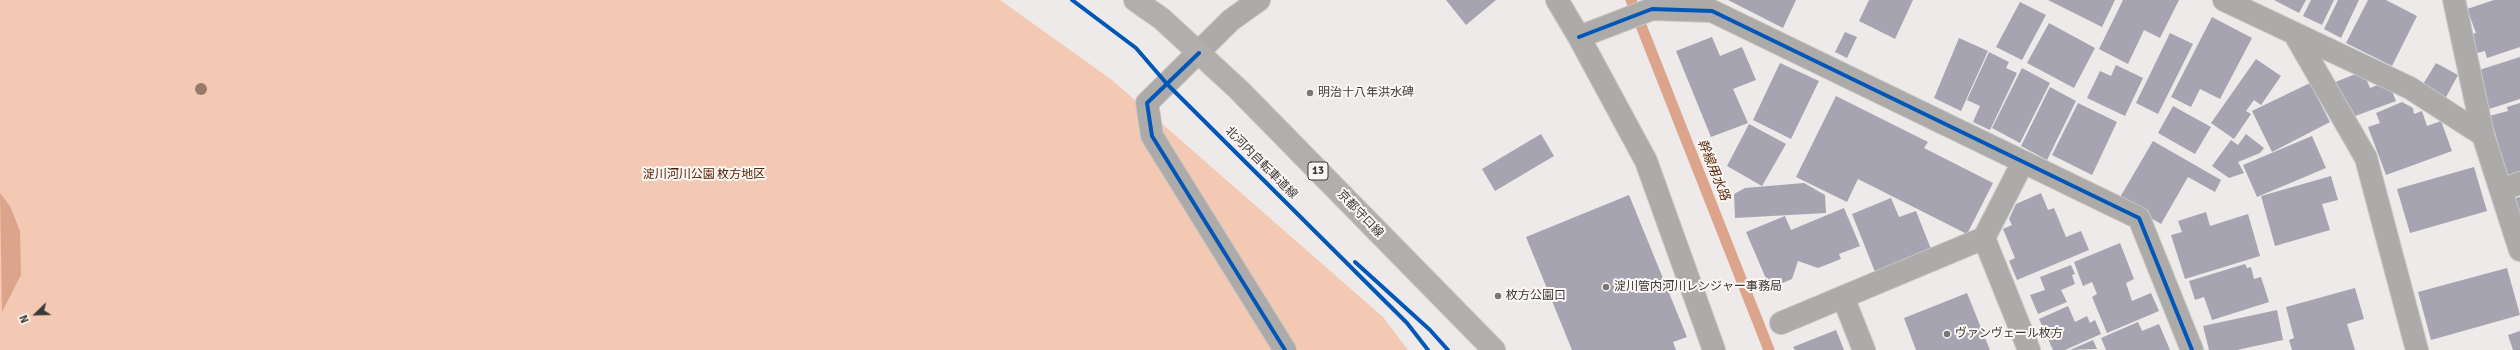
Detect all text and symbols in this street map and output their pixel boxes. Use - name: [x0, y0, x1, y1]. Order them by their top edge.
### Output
- place label: 明治十八年洪水碑: [1318, 86, 1414, 100]
- marker: 明治十八年洪水碑: [1305, 88, 1315, 98]
- street label: 北河内自転車道線: [1222, 124, 1300, 202]
- water label: 幹線用水路: [1694, 137, 1732, 203]
- road number: 13: [1308, 162, 1328, 180]
- park label: 淀川河川公園 枚方地区: [643, 168, 765, 182]
- street label: 京都守口線: [1334, 187, 1386, 241]
- place label: 淀川管内河川レンジャー事務局: [1614, 280, 1782, 294]
- marker: 淀川管内河川レンジャー事務局: [1601, 282, 1611, 292]
- place label: 枚方公園口: [1506, 289, 1566, 303]
- marker: 枚方公園口: [1493, 291, 1503, 301]
- north arrow: [16, 294, 56, 334]
- text: N: [17, 313, 32, 325]
- place label: ヴァンヴェール枚方: [1955, 327, 2063, 341]
- marker: ヴァンヴェール枚方: [1942, 329, 1952, 339]

